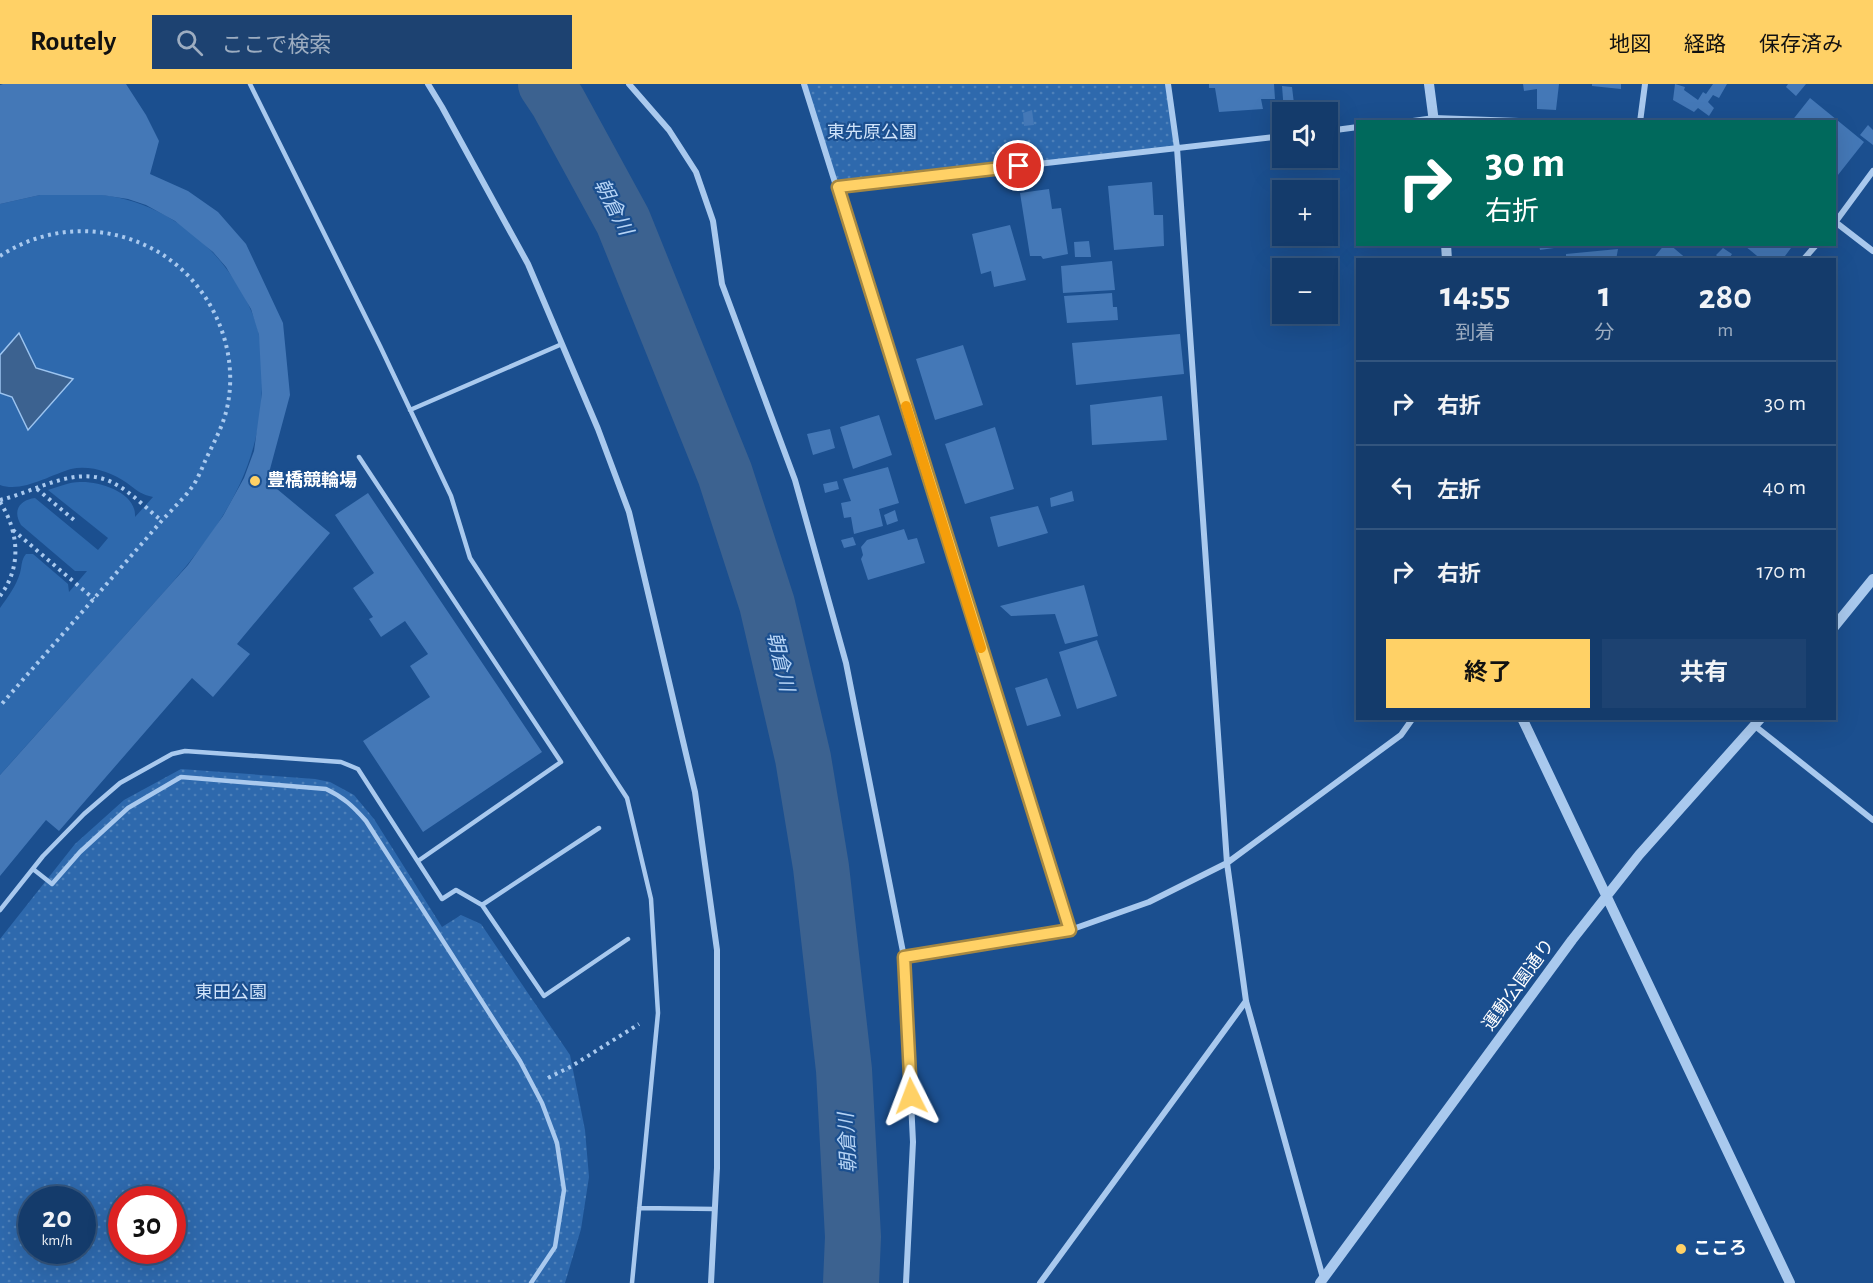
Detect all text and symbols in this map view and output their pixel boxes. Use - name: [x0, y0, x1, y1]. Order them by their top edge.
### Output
- search box: [152, 15, 572, 69]
- icon: search: [173, 26, 206, 59]
- text: Routely: [30, 28, 116, 56]
- text: ここで検索: [221, 34, 331, 56]
- text: 地図: [1609, 34, 1651, 55]
- text: 経路: [1684, 34, 1726, 55]
- text: 保存済み: [1759, 34, 1843, 55]
- map controls: [1272, 102, 1338, 324]
- button: sound: [1272, 102, 1338, 168]
- park label: 東先原公園: [827, 123, 917, 142]
- pin: [993, 140, 1044, 191]
- text: 30 m: [1485, 142, 1565, 184]
- icon: right: [1386, 144, 1464, 222]
- icon: arrive: [1002, 149, 1035, 182]
- water label: 朝倉川: [590, 175, 637, 240]
- button: +: [1272, 180, 1338, 246]
- text: 右折: [1485, 198, 1539, 225]
- button: −: [1272, 258, 1338, 324]
- text: 14:55: [1440, 277, 1510, 313]
- text: 1: [1598, 277, 1611, 313]
- text: 280: [1698, 279, 1752, 315]
- text: m: [1717, 320, 1733, 340]
- text: 到着: [1455, 323, 1495, 343]
- text: 分: [1594, 323, 1614, 343]
- icon: right: [1386, 387, 1419, 420]
- text: 30 m: [1764, 392, 1806, 414]
- text: 右折: [1437, 395, 1481, 417]
- place label: 豊橋競輪場: [267, 470, 357, 490]
- icon: left: [1386, 471, 1419, 504]
- marker: 豊橋競輪場: [248, 474, 262, 488]
- text: 40 m: [1763, 476, 1806, 498]
- text: 左折: [1437, 479, 1481, 501]
- icon: right: [1386, 555, 1419, 588]
- text: 170 m: [1756, 560, 1806, 582]
- text: 右折: [1437, 563, 1481, 585]
- water label: 朝倉川: [764, 630, 798, 695]
- button: 終了: [1386, 639, 1590, 708]
- button: 共有: [1602, 639, 1806, 708]
- street label: 運動公園通り: [1479, 935, 1558, 1034]
- park label: 東田公園: [195, 983, 267, 1002]
- position arrow: [879, 1064, 943, 1128]
- water label: 朝倉川: [835, 1111, 860, 1174]
- speed limit sign: 30: [108, 1186, 186, 1264]
- text: 20: [42, 1203, 72, 1233]
- text: km/h: [42, 1233, 72, 1248]
- place label: こころ: [1693, 1239, 1747, 1258]
- marker: こころ: [1674, 1242, 1688, 1256]

